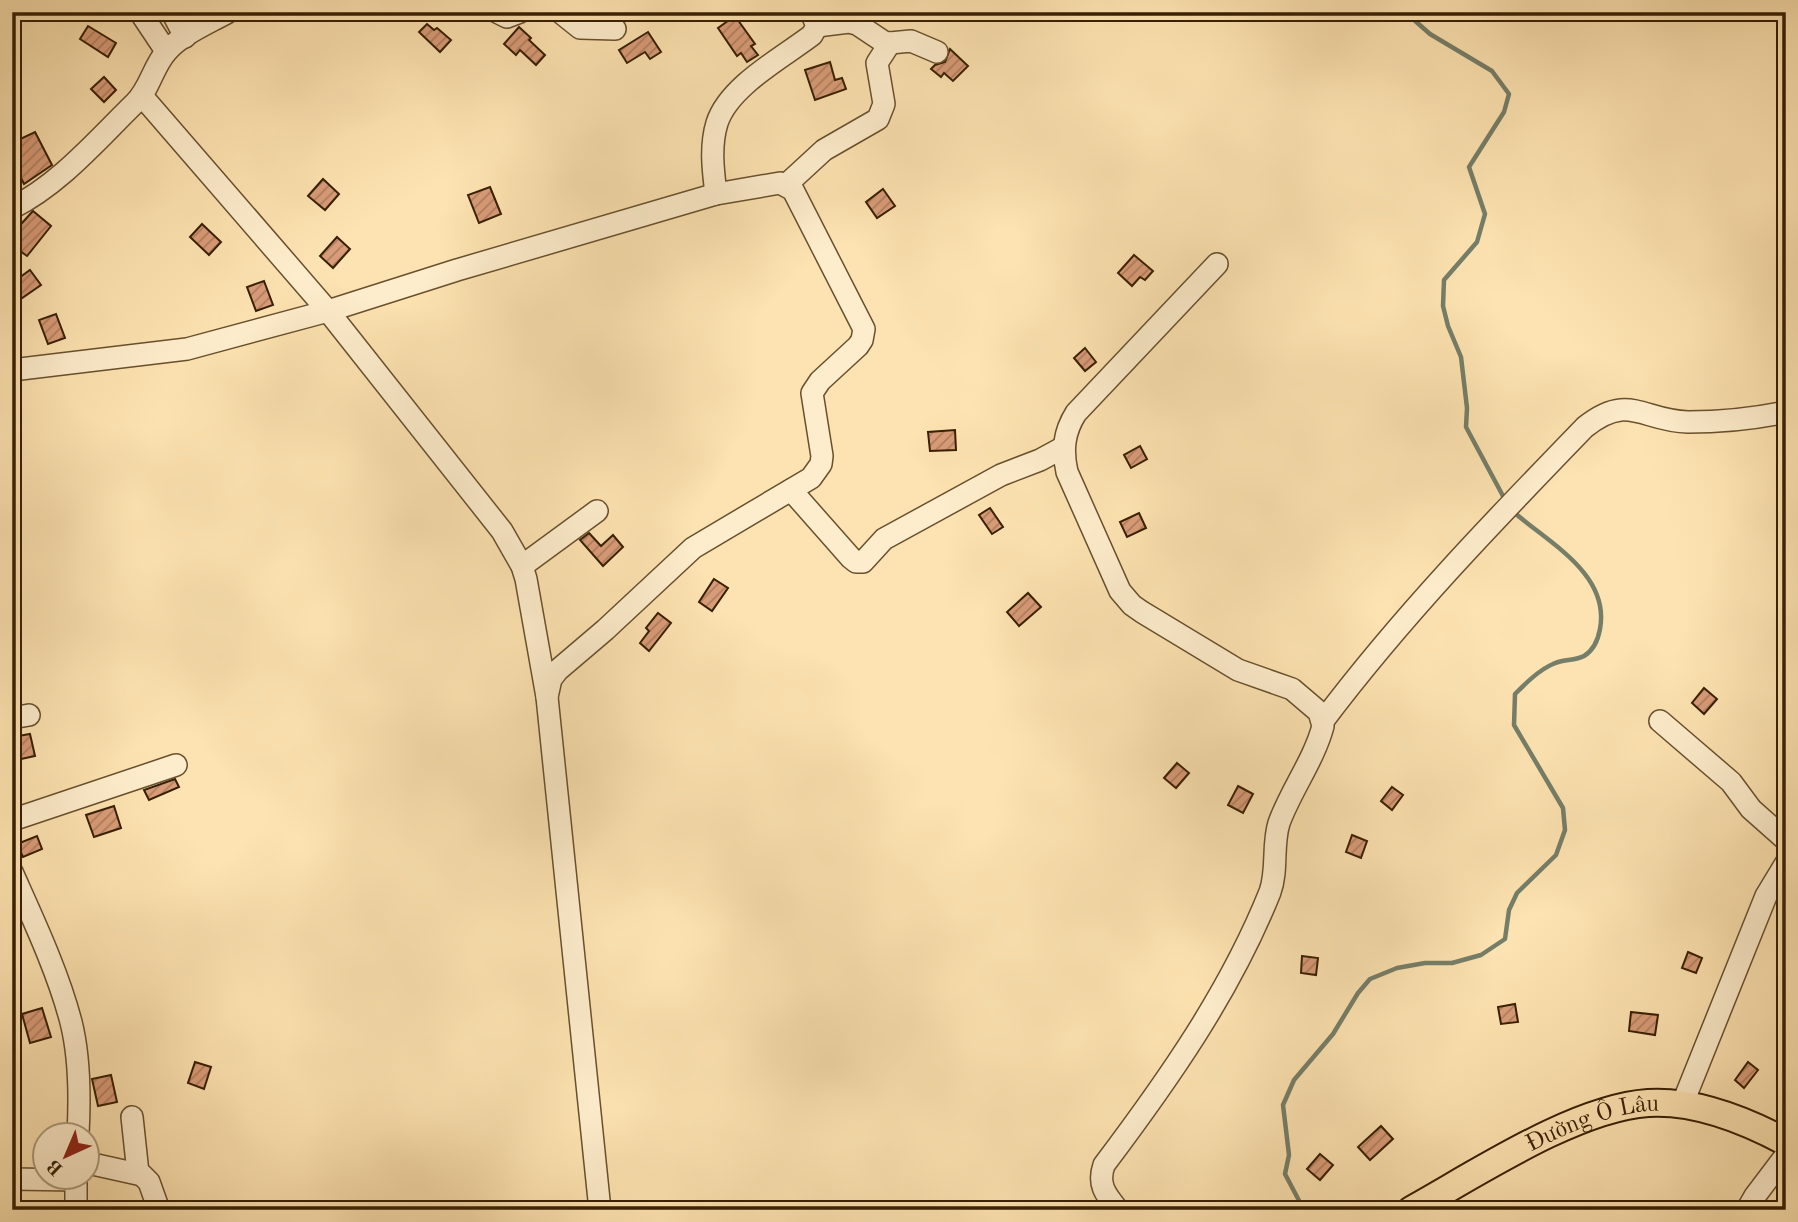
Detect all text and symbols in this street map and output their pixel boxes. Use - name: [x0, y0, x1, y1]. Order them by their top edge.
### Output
- street label: Đường Ô Lâu: [1522, 1093, 1660, 1157]
- north arrow: [32, 1120, 102, 1190]
- text: B: [44, 1155, 67, 1178]

